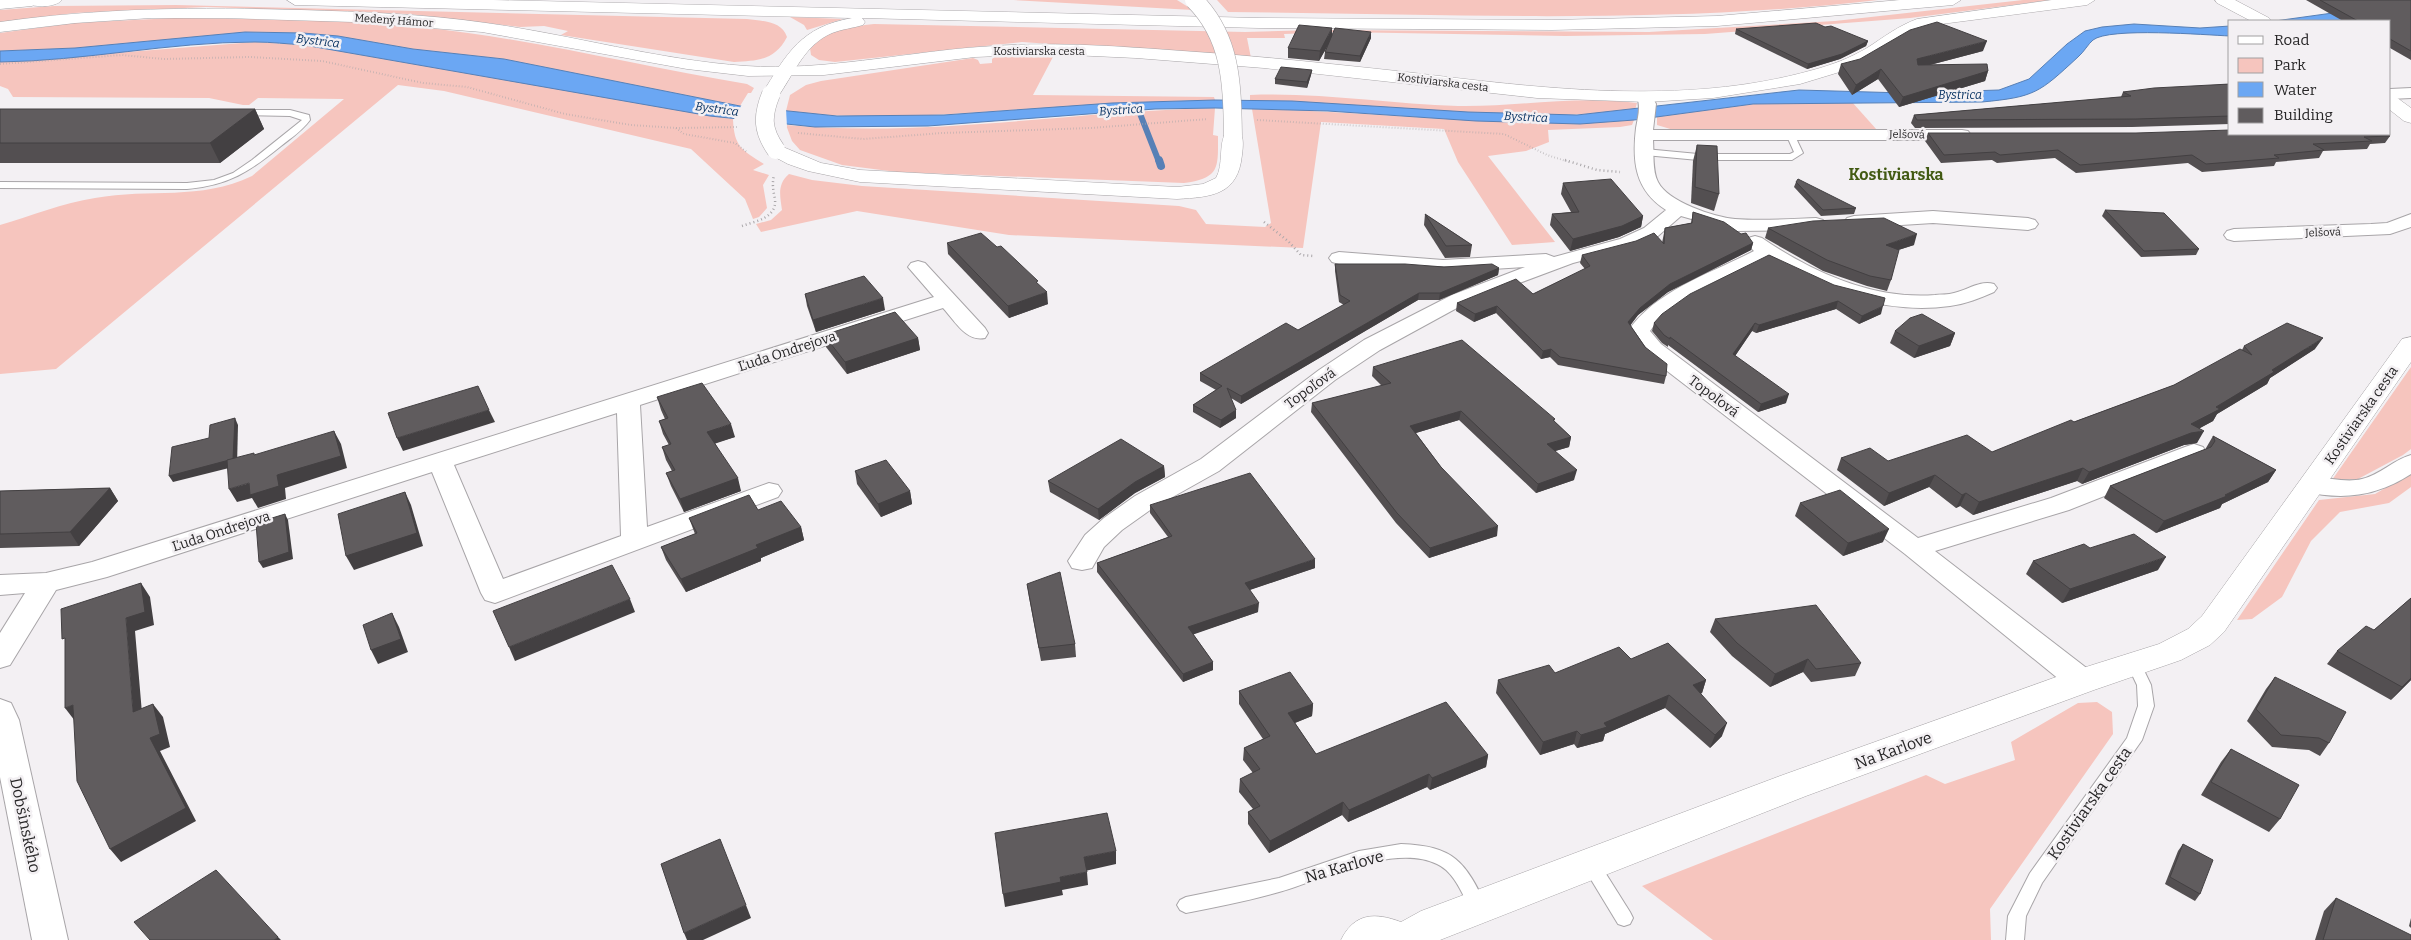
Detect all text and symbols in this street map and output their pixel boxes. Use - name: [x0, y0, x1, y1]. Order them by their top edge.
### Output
- street label: Medený Hámor: [354, 11, 434, 30]
- legend: [2228, 20, 2391, 135]
- water label: Bystrica: [295, 31, 341, 51]
- text: Road: [2274, 31, 2309, 49]
- street label: Kostiviarska cesta: [993, 45, 1085, 58]
- text: Park: [2274, 56, 2306, 74]
- street label: Kostiviarska cesta: [1397, 70, 1489, 95]
- text: Water: [2274, 81, 2317, 99]
- water label: Bystrica: [1938, 88, 1982, 102]
- water label: Bystrica: [694, 99, 740, 119]
- water label: Bystrica: [1099, 101, 1143, 119]
- text: Building: [2274, 106, 2333, 124]
- water label: Bystrica: [1504, 109, 1548, 125]
- street label: Jelšová: [1888, 128, 1925, 141]
- district label: Kostiviarska: [1848, 165, 1944, 184]
- street label: Jelšová: [2304, 225, 2341, 240]
- street label: Ľuda Ondrejova: [736, 328, 839, 375]
- street label: Kostiviarska cesta: [2321, 362, 2402, 468]
- street label: Topoľová: [1282, 364, 1339, 412]
- street label: Topoľová: [1685, 372, 1742, 421]
- street label: Ľuda Ondrejova: [170, 508, 273, 555]
- street label: Na Karlove: [1852, 728, 1934, 773]
- street label: Kostiviarska cesta: [2043, 743, 2136, 863]
- street label: Dobšinského: [6, 776, 45, 874]
- street label: Na Karlove: [1303, 846, 1386, 887]

